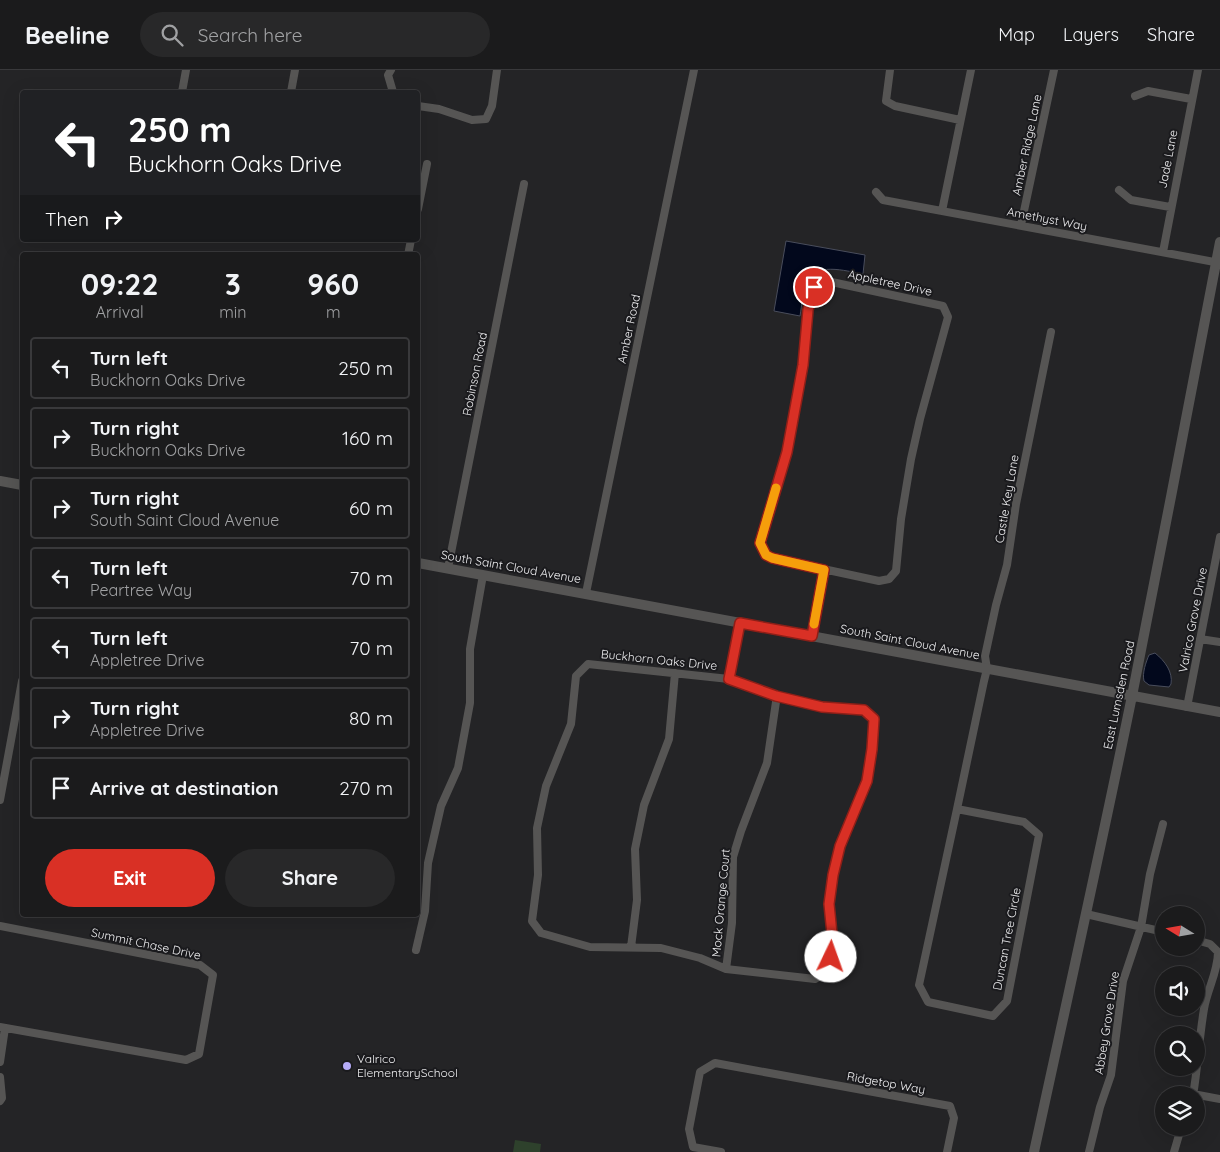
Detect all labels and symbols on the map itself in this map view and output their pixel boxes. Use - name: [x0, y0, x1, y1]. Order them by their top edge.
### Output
- street label: Amber Ridge Lane: [1008, 93, 1045, 197]
- street label: Jade Lane: [1155, 128, 1181, 189]
- street label: Amethyst Way: [1006, 203, 1089, 234]
- pin: [793, 266, 835, 308]
- street label: Appletree Drive: [847, 266, 934, 299]
- street label: Amber Road: [614, 293, 643, 365]
- street label: Robinson Road: [459, 331, 490, 417]
- street label: Castle Key Lane: [991, 453, 1022, 544]
- street label: South Saint Cloud Avenue: [440, 547, 583, 586]
- street label: Valrico Grove Drive: [1175, 566, 1210, 674]
- street label: South Saint Cloud Avenue: [839, 621, 981, 662]
- street label: East Lumsden Road: [1100, 639, 1137, 751]
- street label: Buckhorn Oaks Drive: [600, 646, 718, 673]
- street label: Mock Orange Court: [708, 848, 733, 958]
- street label: Duncan Tree Circle: [989, 886, 1024, 991]
- north arrow: [1155, 906, 1205, 956]
- street label: Summit Chase Drive: [90, 925, 203, 963]
- position arrow: [804, 930, 856, 982]
- street label: Abbey Grove Drive: [1091, 970, 1122, 1076]
- place label: Valrico ElementarySchool: [357, 1051, 458, 1080]
- marker: Valrico ElementarySchool: [341, 1060, 353, 1072]
- street label: Ridgetop Way: [846, 1068, 926, 1097]

